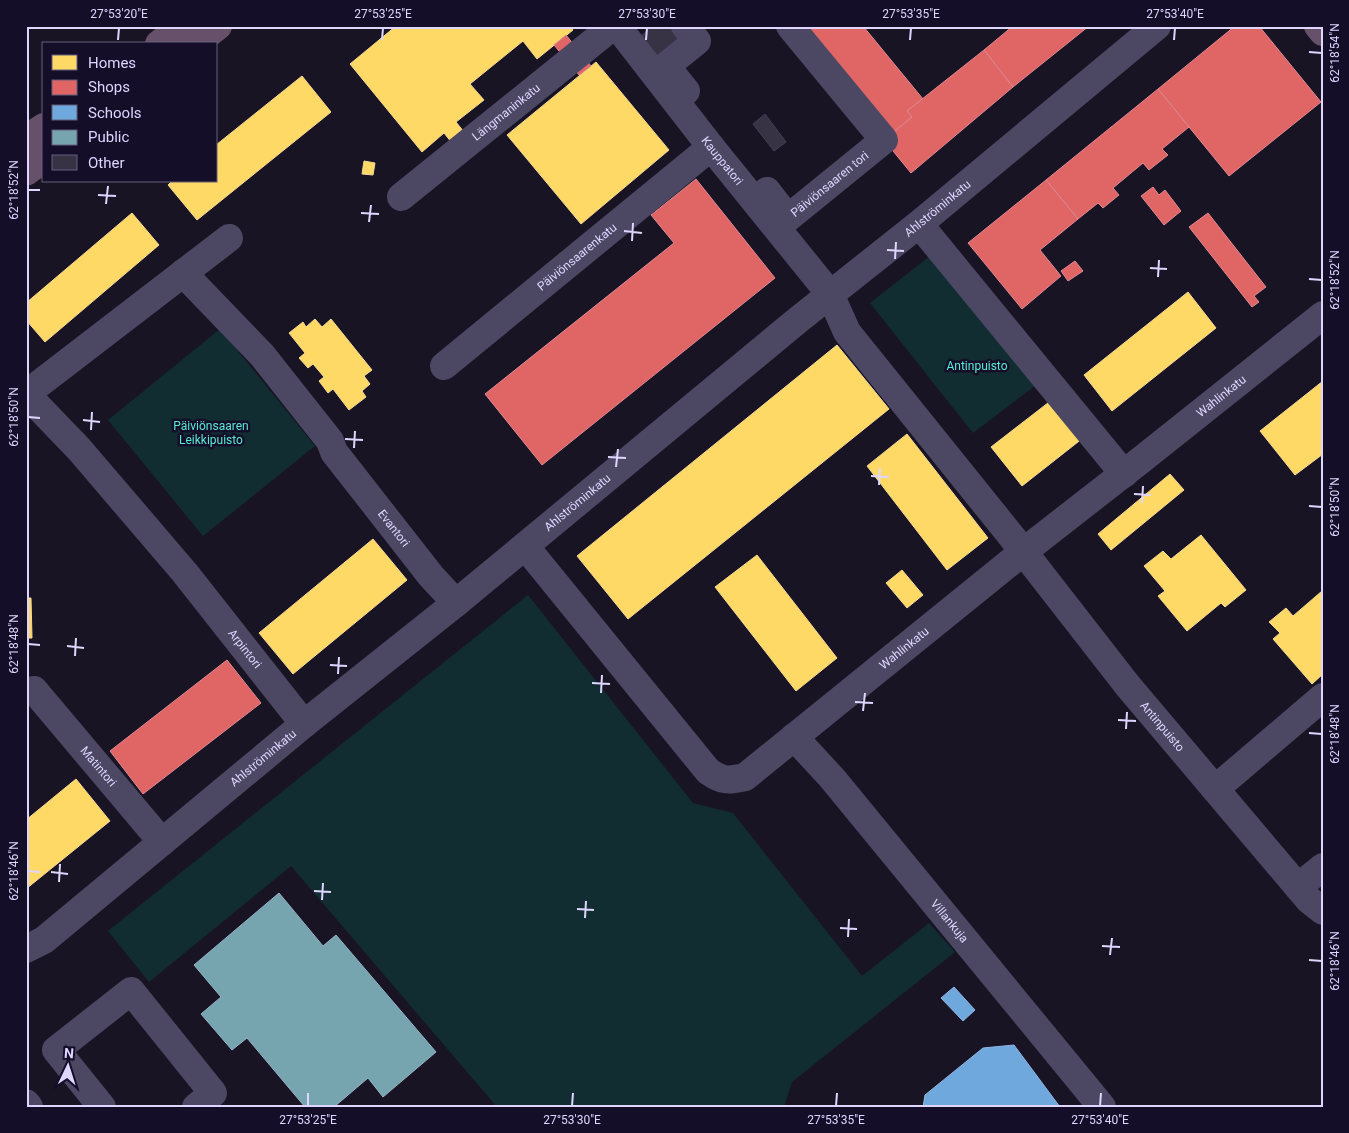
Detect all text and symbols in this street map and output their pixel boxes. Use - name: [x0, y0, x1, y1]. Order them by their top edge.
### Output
- text: 27°53'20"E: [90, 7, 148, 21]
- text: 27°53'25"E: [354, 7, 412, 21]
- text: 27°53'30"E: [618, 7, 676, 21]
- text: 27°53'35"E: [882, 7, 940, 21]
- text: 27°53'40"E: [1146, 7, 1204, 21]
- text: 62°18'54"N: [1328, 23, 1342, 83]
- legend: [42, 42, 218, 182]
- text: Homes: [88, 54, 136, 72]
- text: Shops: [88, 78, 130, 96]
- street label: Längmaninkatu: [469, 81, 543, 144]
- text: Schools: [88, 104, 142, 122]
- text: Public: [88, 128, 129, 146]
- street label: Kauppatori: [698, 134, 746, 188]
- street label: Päiviönsaaren tori: [788, 148, 872, 220]
- text: Other: [88, 154, 125, 172]
- text: 62°18'52"N: [7, 160, 21, 220]
- street label: Ahlströminkatu: [902, 177, 973, 240]
- street label: Päiviönsaarenkatu: [534, 220, 620, 294]
- text: 62°18'52"N: [1328, 250, 1342, 310]
- park label: Antinpuisto: [946, 359, 1008, 373]
- street label: Wahlinkatu: [1194, 372, 1249, 420]
- text: 62°18'50"N: [7, 387, 21, 447]
- park label: Päiviönsaaren Leikkipuisto: [173, 419, 249, 447]
- street label: Ahlströminkatu: [542, 471, 613, 534]
- text: 62°18'50"N: [1328, 477, 1342, 537]
- street label: Evantori: [375, 507, 413, 550]
- text: 62°18'48"N: [7, 614, 21, 674]
- street label: Wahlinkatu: [877, 624, 932, 672]
- street label: Arpintori: [225, 626, 264, 671]
- street label: Antinpuisto: [1137, 699, 1187, 754]
- text: 62°18'48"N: [1328, 704, 1342, 764]
- street label: Ahlströminkatu: [227, 727, 299, 789]
- street label: Matintori: [78, 744, 119, 789]
- text: 62°18'46"N: [7, 841, 21, 901]
- street label: Villankuja: [928, 897, 971, 946]
- text: 62°18'46"N: [1328, 931, 1342, 991]
- north arrow: [42, 1040, 92, 1090]
- text: N: [63, 1045, 74, 1061]
- text: 27°53'25"E: [279, 1113, 337, 1127]
- text: 27°53'30"E: [543, 1113, 601, 1127]
- text: 27°53'35"E: [807, 1113, 865, 1127]
- text: 27°53'40"E: [1071, 1113, 1129, 1127]

